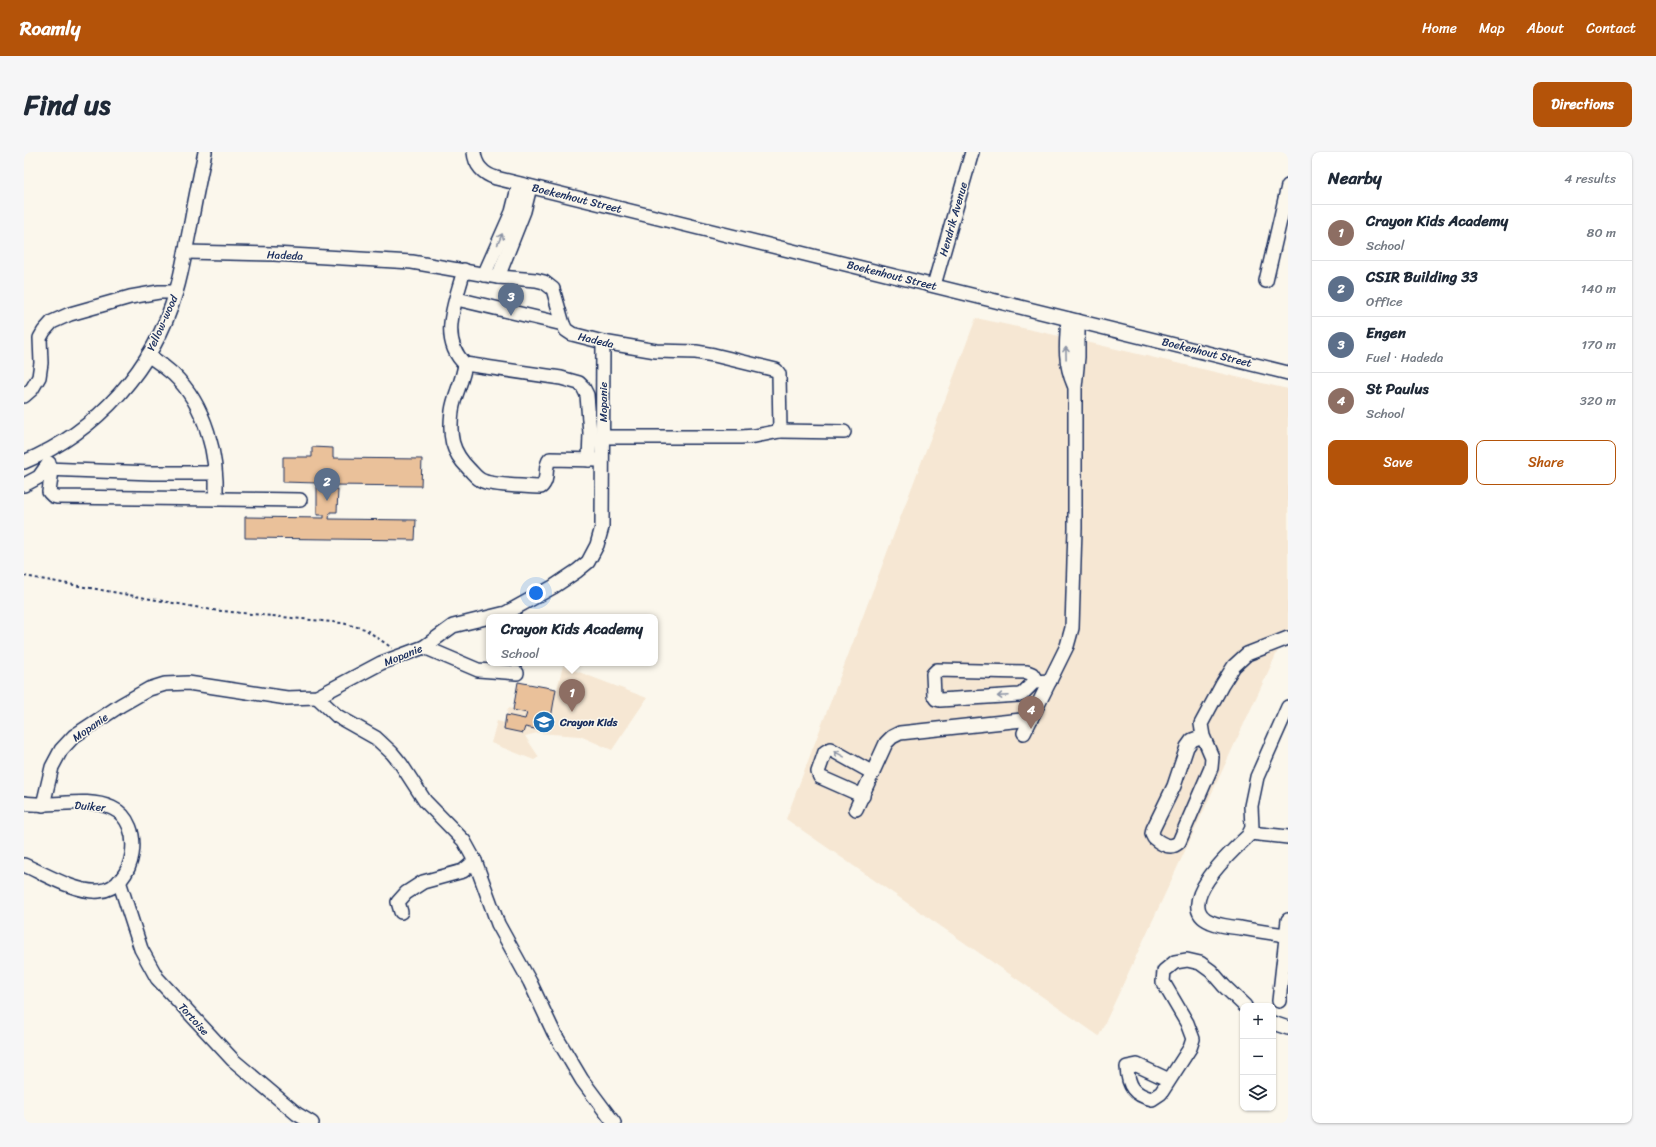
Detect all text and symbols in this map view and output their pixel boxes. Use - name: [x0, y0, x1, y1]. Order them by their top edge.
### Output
- text: Roamly: [20, 12, 80, 45]
- text: Home: [1422, 16, 1457, 41]
- text: Map: [1479, 16, 1505, 41]
- text: About: [1527, 16, 1564, 41]
- text: Contact: [1586, 16, 1636, 41]
- text: Find us: [24, 80, 111, 129]
- button: Directions: [1533, 82, 1632, 127]
- text: Nearby: [1328, 163, 1382, 193]
- text: 4 results: [1564, 167, 1616, 190]
- street label: Boekenhout Street: [530, 178, 624, 219]
- street label: Hendrik Avenue: [934, 179, 973, 259]
- text: Crayon Kids Academy: [1366, 208, 1508, 234]
- text: 1: [1338, 221, 1344, 244]
- text: 80 m: [1587, 221, 1616, 244]
- one-way arrow: [497, 234, 504, 246]
- text: School: [1366, 234, 1404, 257]
- street label: Hadeda: [267, 245, 304, 266]
- street label: Boekenhout Street: [845, 255, 939, 296]
- text: CSIR Building 33: [1366, 264, 1478, 290]
- text: 2: [1337, 277, 1345, 300]
- text: 140 m: [1581, 277, 1616, 300]
- pin: 3: [498, 283, 524, 316]
- text: Office: [1366, 290, 1403, 313]
- street label: Yellow-wood: [142, 291, 184, 354]
- text: Engen: [1366, 320, 1406, 346]
- street label: Hadeda: [576, 327, 616, 354]
- street label: Boekenhout Street: [1160, 332, 1254, 373]
- text: 3: [1337, 333, 1345, 356]
- text: 170 m: [1581, 333, 1616, 356]
- text: Fuel · Hadeda: [1366, 346, 1443, 369]
- one-way arrow: [1062, 347, 1070, 360]
- text: St Paulus: [1366, 376, 1429, 402]
- street label: Mopanie: [594, 381, 613, 422]
- text: 4: [1337, 389, 1345, 412]
- text: 320 m: [1580, 389, 1616, 412]
- text: School: [1366, 402, 1404, 425]
- button: Save: [1328, 440, 1468, 485]
- button: Share: [1476, 440, 1616, 485]
- pin: 2: [314, 468, 340, 501]
- your location: [526, 583, 546, 603]
- popup: [486, 614, 658, 666]
- text: Crayon Kids Academy: [501, 616, 643, 642]
- street label: Mopanie: [381, 639, 426, 672]
- text: School: [501, 642, 539, 665]
- pin: 1: [559, 679, 585, 712]
- one-way arrow: [997, 692, 1010, 699]
- pin: 4: [1018, 696, 1044, 729]
- street label: Mopanie: [68, 708, 113, 747]
- school or university icon: Crayon Kids: [531, 709, 557, 735]
- place label: Crayon Kids: [559, 713, 619, 732]
- one-way arrow: [833, 750, 845, 758]
- street label: Duiker: [74, 796, 108, 817]
- street label: Tortoise: [174, 999, 214, 1040]
- map controls: [1240, 1003, 1276, 1111]
- button: +: [1240, 1003, 1276, 1039]
- button: −: [1240, 1039, 1276, 1075]
- button: layers: [1240, 1075, 1276, 1111]

